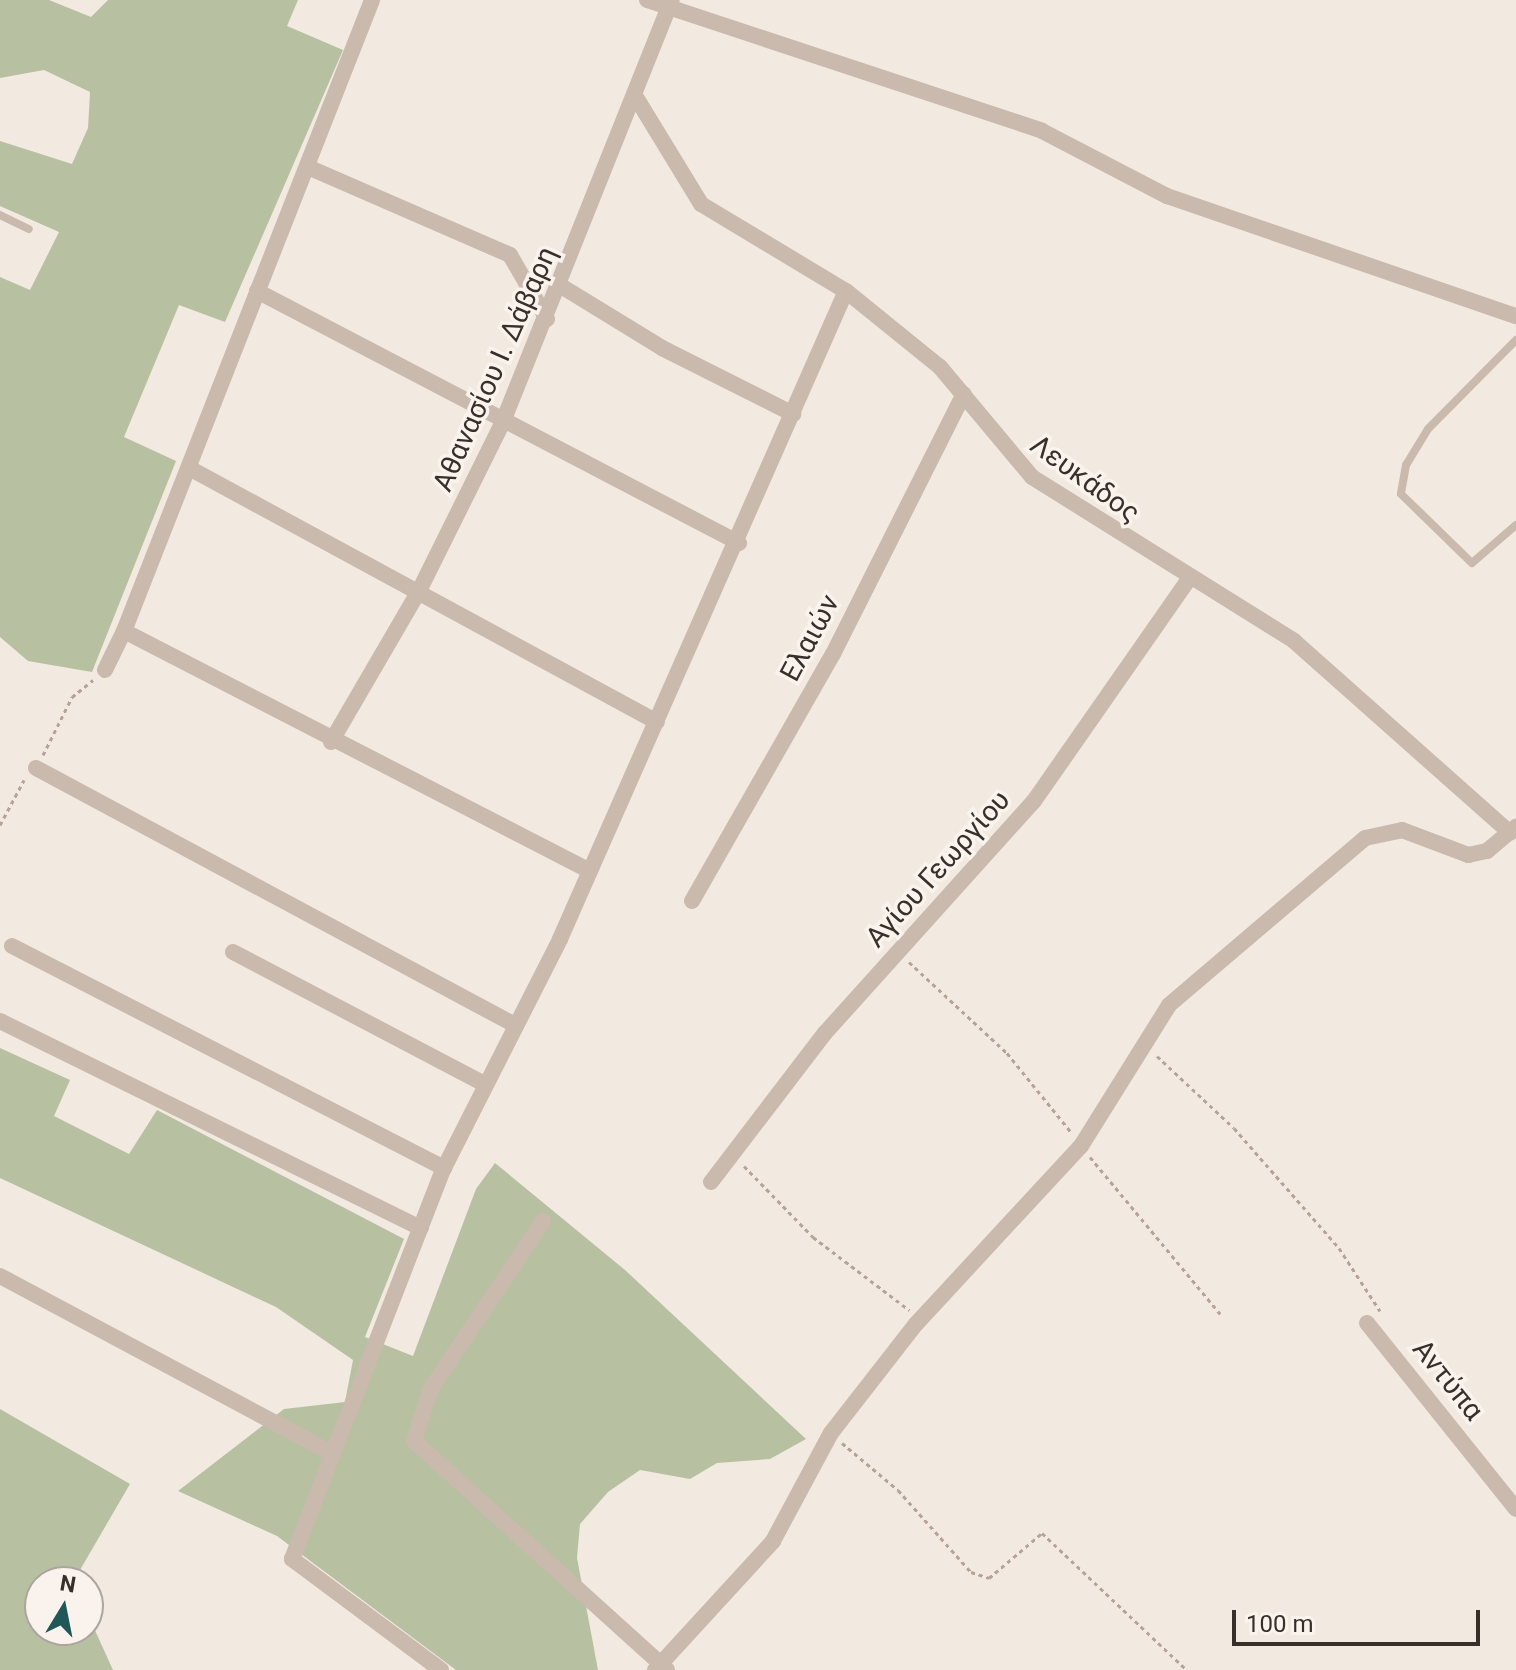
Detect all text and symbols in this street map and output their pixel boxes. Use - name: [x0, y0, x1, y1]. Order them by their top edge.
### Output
- street label: Αθανασίου Ι. Δάβαρη: [426, 242, 564, 496]
- street label: Λευκάδος: [1024, 428, 1146, 530]
- street label: Ελαιών: [773, 589, 847, 687]
- street label: Αγίου Γεωργίου: [859, 784, 1017, 954]
- street label: Αντύπα: [1405, 1333, 1491, 1427]
- north arrow: [24, 1566, 104, 1646]
- text: N: [58, 1570, 78, 1598]
- scale bar: [1236, 1594, 1484, 1644]
- text: 100 m: [1246, 1610, 1313, 1638]

